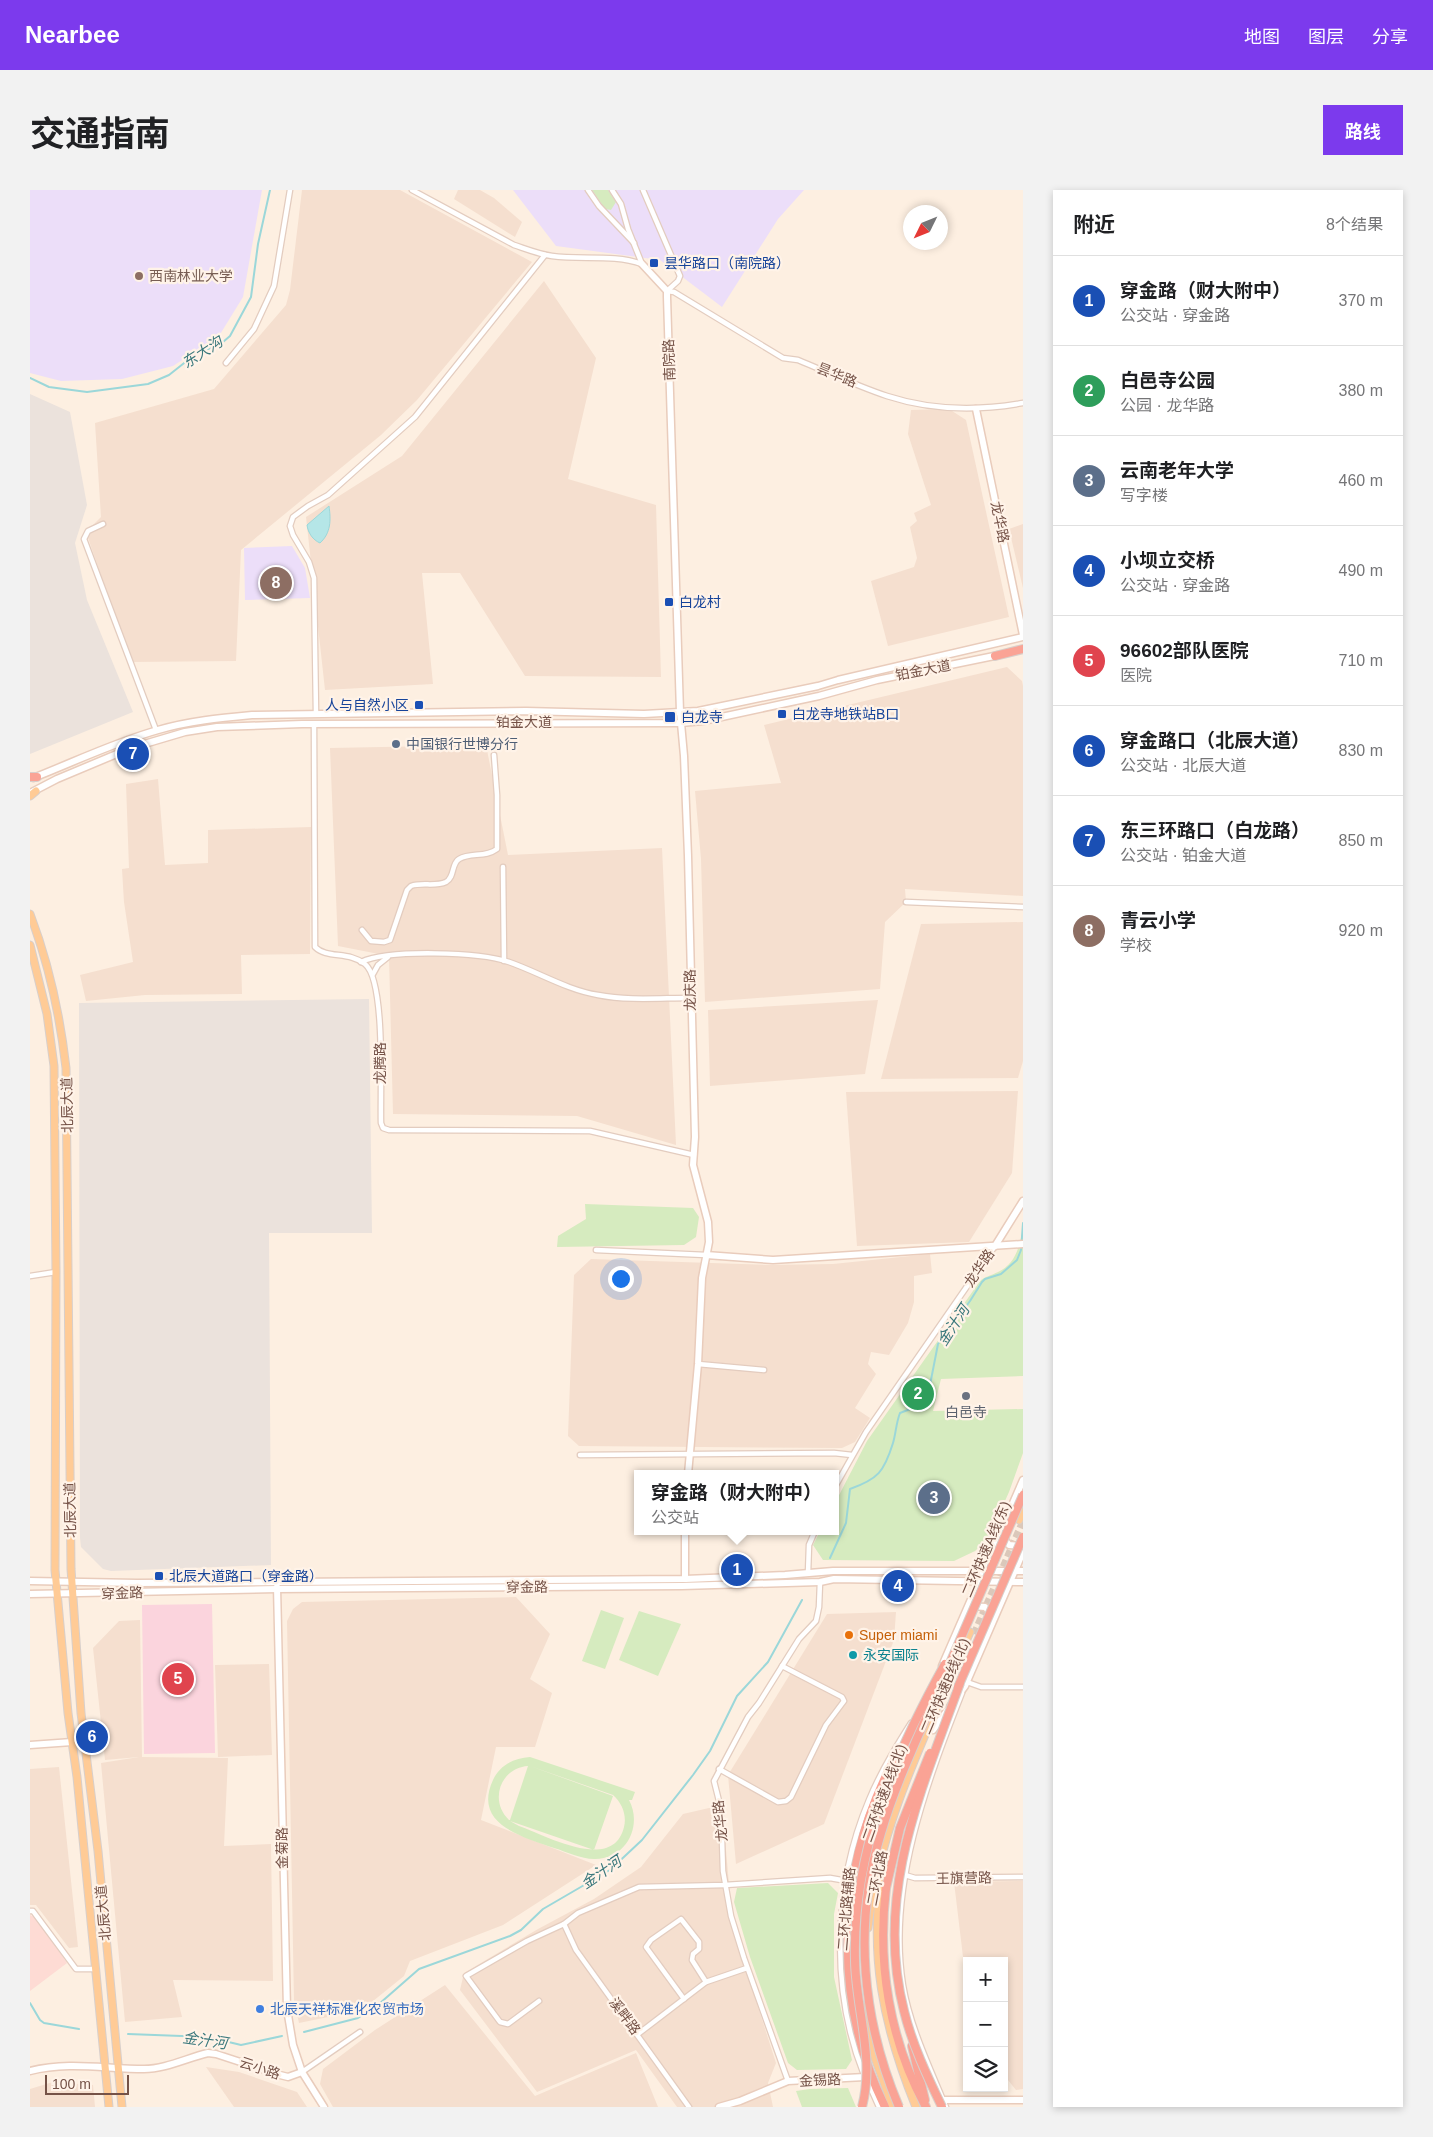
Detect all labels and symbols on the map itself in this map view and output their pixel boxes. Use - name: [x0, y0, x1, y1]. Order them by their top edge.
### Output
- north arrow: [903, 205, 948, 250]
- place label: 昙华路口（南院路）: [664, 255, 790, 271]
- marker: 昙华路口（南院路）: [648, 257, 660, 269]
- place label: 西南林业大学: [149, 268, 233, 284]
- marker: 西南林业大学: [133, 270, 145, 282]
- water label: 东大沟: [178, 332, 227, 371]
- street label: 南院路: [660, 339, 678, 381]
- street label: 昙华路: [815, 360, 859, 390]
- street label: 龙华路: [988, 500, 1012, 544]
- pin: 8: [260, 564, 292, 602]
- place label: 白龙村: [679, 594, 721, 610]
- marker: 白龙村: [663, 596, 675, 608]
- street label: 铂金大道: [894, 657, 952, 683]
- place label: 人与自然小区: [325, 697, 409, 713]
- marker: 人与自然小区: [413, 699, 425, 711]
- place label: 白龙寺地铁站B口: [792, 706, 899, 722]
- marker: 白龙寺地铁站B口: [776, 708, 788, 720]
- place label: 白龙寺: [681, 709, 723, 725]
- marker: 白龙寺: [663, 710, 677, 724]
- street label: 铂金大道: [496, 714, 552, 730]
- pin: 7: [117, 735, 149, 773]
- place label: 中国银行世博分行: [406, 736, 518, 752]
- marker: 中国银行世博分行: [390, 738, 402, 750]
- street label: 龙庆路: [682, 969, 698, 1011]
- street label: 龙腾路: [372, 1042, 388, 1084]
- street label: 北辰大道: [59, 1077, 75, 1133]
- street label: 龙华路: [961, 1246, 997, 1290]
- your location: [608, 1266, 634, 1292]
- water label: 金汁河: [934, 1299, 974, 1349]
- pin: 2: [902, 1375, 934, 1413]
- marker: 白邑寺: [960, 1390, 972, 1402]
- place label: 白邑寺: [945, 1404, 987, 1420]
- pin: 3: [918, 1479, 950, 1517]
- street label: 北辰大道: [62, 1482, 78, 1538]
- street label: 二环快速A线(东): [959, 1499, 1013, 1599]
- pin: 1: [721, 1551, 753, 1589]
- pin: 4: [882, 1567, 914, 1605]
- place label: 北辰大道路口（穿金路）: [169, 1568, 323, 1584]
- marker: 北辰大道路口（穿金路）: [153, 1570, 165, 1582]
- street label: 穿金路: [506, 1579, 548, 1595]
- street label: 穿金路: [101, 1584, 143, 1602]
- place label: Super miami: [859, 1627, 938, 1643]
- marker: Super miami: [843, 1629, 855, 1641]
- street label: 二环快速B线(北): [918, 1636, 972, 1736]
- place label: 永安国际: [863, 1647, 919, 1663]
- marker: 永安国际: [847, 1649, 859, 1661]
- pin: 5: [162, 1660, 194, 1698]
- pin: 6: [76, 1718, 108, 1756]
- street label: 二环快速A线(北): [859, 1742, 909, 1844]
- street label: 龙华路: [710, 1799, 730, 1843]
- street label: 金菊路: [274, 1827, 290, 1869]
- street label: 二环北路: [864, 1849, 890, 1907]
- water label: 金汁河: [578, 1851, 627, 1892]
- street label: 二环北路辅路: [834, 1866, 858, 1952]
- street label: 王旗营路: [936, 1870, 992, 1886]
- street label: 北辰大道: [93, 1884, 113, 1942]
- street label: 溪畔路: [606, 1994, 644, 2038]
- place label: 北辰天祥标准化农贸市场: [270, 2001, 424, 2017]
- marker: 北辰天祥标准化农贸市场: [254, 2003, 266, 2015]
- water label: 金汁河: [182, 2028, 231, 2052]
- street label: 云小路: [238, 2054, 282, 2082]
- street label: 金锡路: [799, 2071, 841, 2089]
- scale bar: [45, 2072, 129, 2095]

